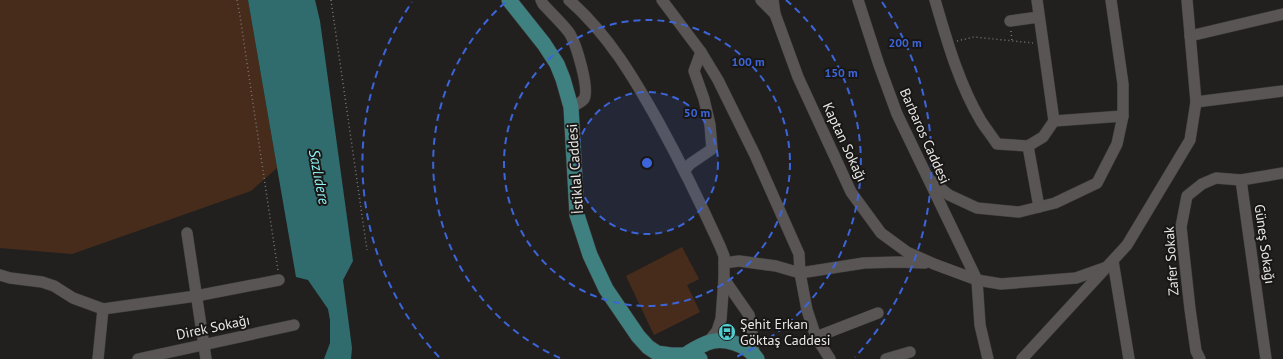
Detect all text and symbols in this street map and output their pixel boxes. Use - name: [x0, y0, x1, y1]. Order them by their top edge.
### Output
- text: 200 m: [888, 35, 922, 50]
- text: 100 m: [731, 54, 765, 69]
- text: 150 m: [824, 65, 858, 80]
- street label: Barbaros Caddesi: [896, 85, 954, 187]
- street label: Kaptan Sokağı: [819, 99, 871, 185]
- text: 50 m: [684, 105, 710, 120]
- street label: İstiklal Caddesi: [563, 123, 587, 215]
- water label: Sazlıdere: [305, 148, 334, 206]
- centre of rings: [640, 156, 654, 170]
- street label: Güneş Sokağı: [1250, 203, 1280, 285]
- street label: Zafer Sokak: [1160, 225, 1182, 296]
- street label: Direk Sokağı: [175, 310, 251, 344]
- place label: Şehit Erkan Göktaş Caddesi: [740, 315, 831, 349]
- bus stop icon: Şehit Erkan Göktaş Caddesi: [717, 322, 737, 342]

